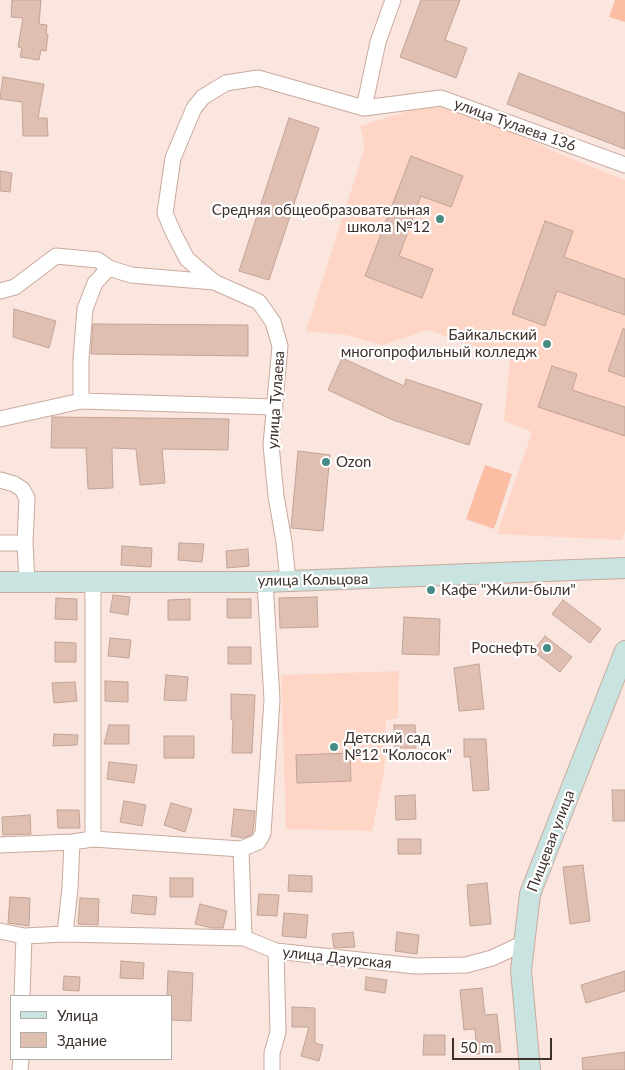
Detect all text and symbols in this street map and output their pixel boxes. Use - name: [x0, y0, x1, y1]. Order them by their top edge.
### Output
- street label: улица Тулаева 136: [452, 95, 578, 155]
- place label: Средняя общеобразовательная школа №12: [212, 201, 430, 236]
- marker: Средняя общеобразовательная школа №12: [434, 213, 446, 225]
- place label: Байкальский многопрофильный колледж: [341, 326, 537, 361]
- marker: Байкальский многопрофильный колледж: [541, 338, 553, 350]
- street label: улица Тулаева: [264, 350, 288, 450]
- place label: Ozon: [336, 453, 371, 471]
- marker: Ozon: [320, 456, 332, 468]
- street label: улица Кольцова: [257, 570, 369, 590]
- place label: Кафе "Жили-были": [441, 581, 576, 599]
- marker: Кафе "Жили-были": [425, 584, 437, 596]
- place label: Роснефть: [471, 639, 537, 657]
- marker: Роснефть: [541, 642, 553, 654]
- place label: Детский сад №12 "Колосок": [344, 729, 452, 764]
- marker: Детский сад №12 "Колосок": [328, 741, 340, 753]
- street label: Пищевая улица: [523, 788, 579, 894]
- street label: улица Даурская: [281, 943, 393, 973]
- legend: [10, 995, 172, 1060]
- text: Улица: [57, 1006, 98, 1024]
- scale bar: [455, 1028, 555, 1060]
- text: Здание: [57, 1031, 107, 1049]
- text: 50 m: [460, 1038, 494, 1056]

